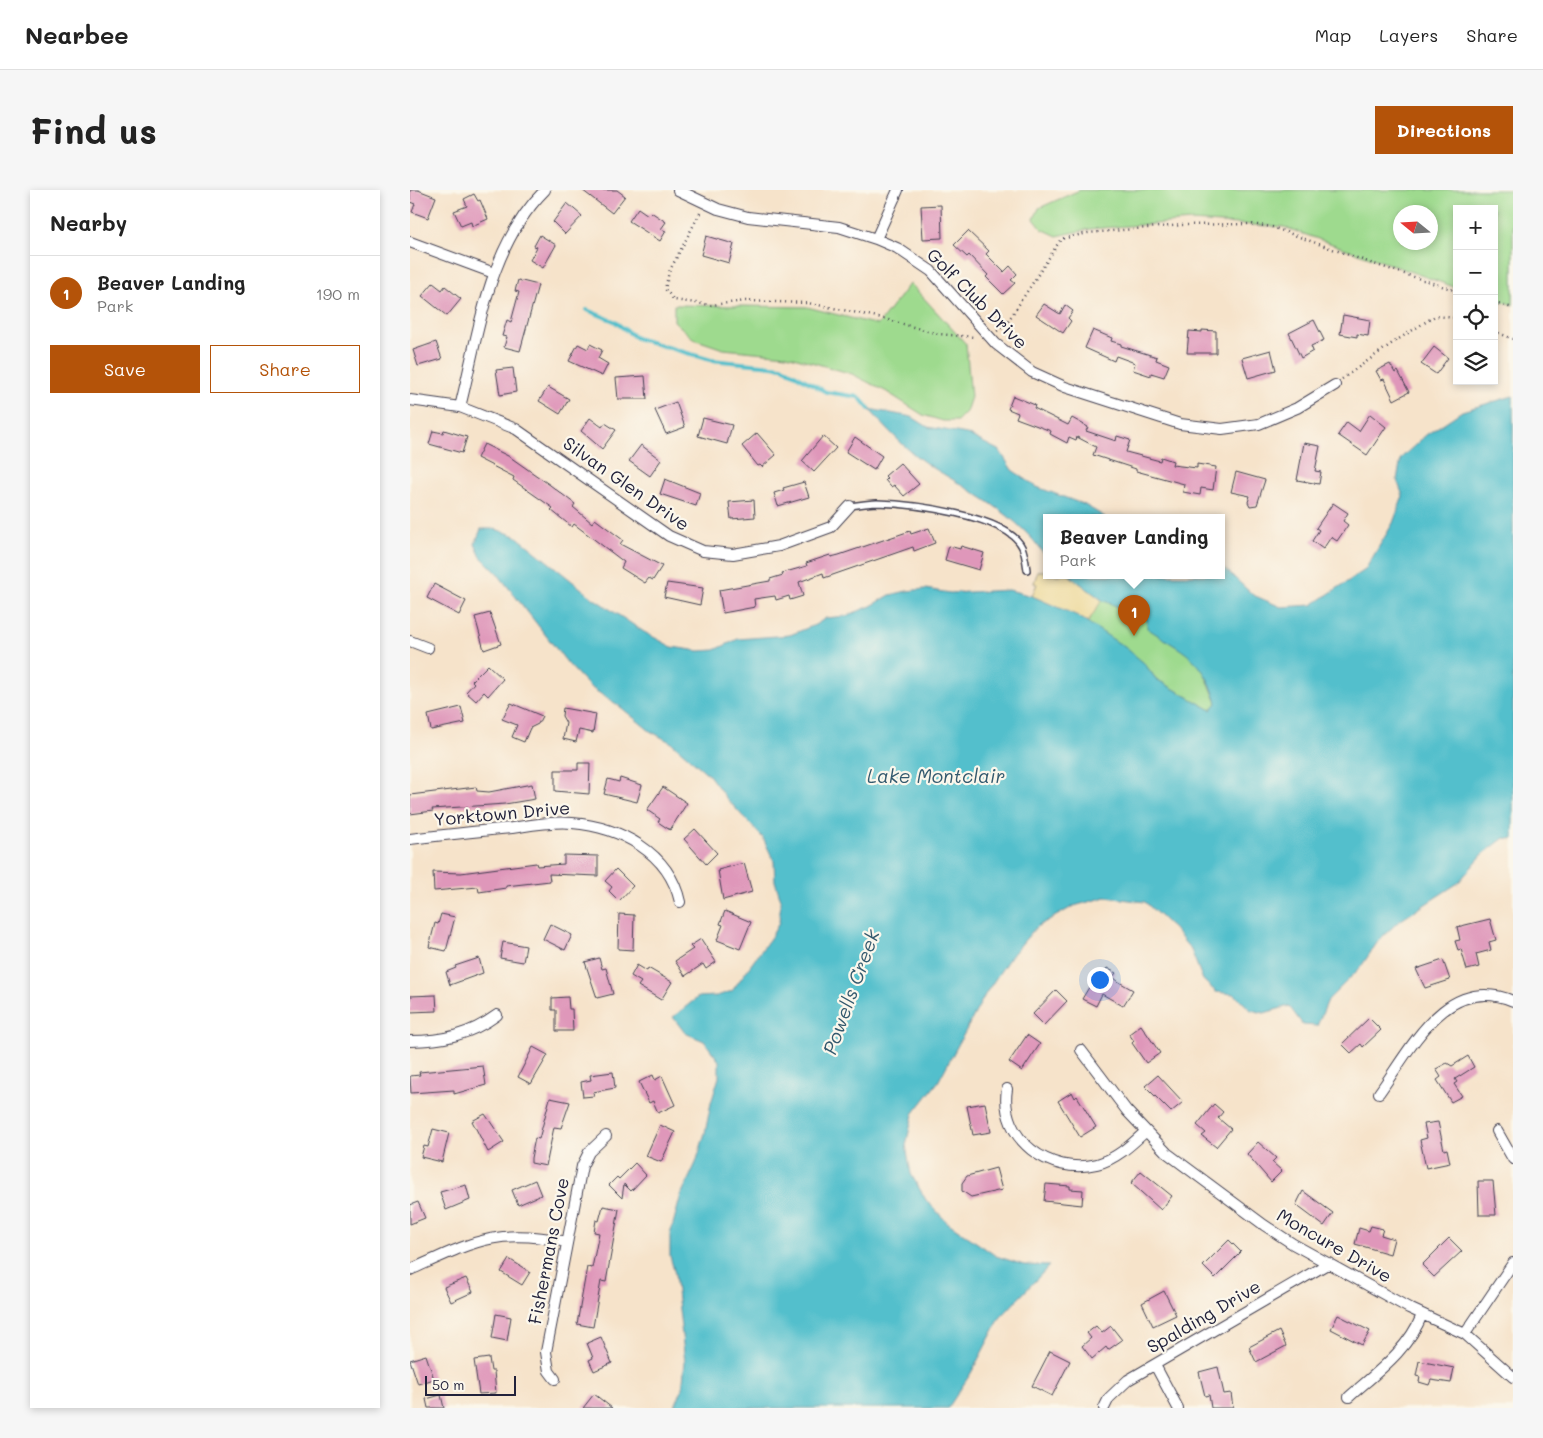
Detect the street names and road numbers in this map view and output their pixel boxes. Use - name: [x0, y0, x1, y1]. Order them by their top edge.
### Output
- street label: Golf Club Drive: [922, 243, 1033, 354]
- street label: Silvan Glen Drive: [559, 431, 694, 536]
- street label: Yorktown Drive: [433, 795, 571, 831]
- street label: Fishermans Cove: [522, 1175, 574, 1326]
- street label: Moncure Drive: [1273, 1203, 1396, 1288]
- street label: Spalding Drive: [1142, 1274, 1265, 1358]

